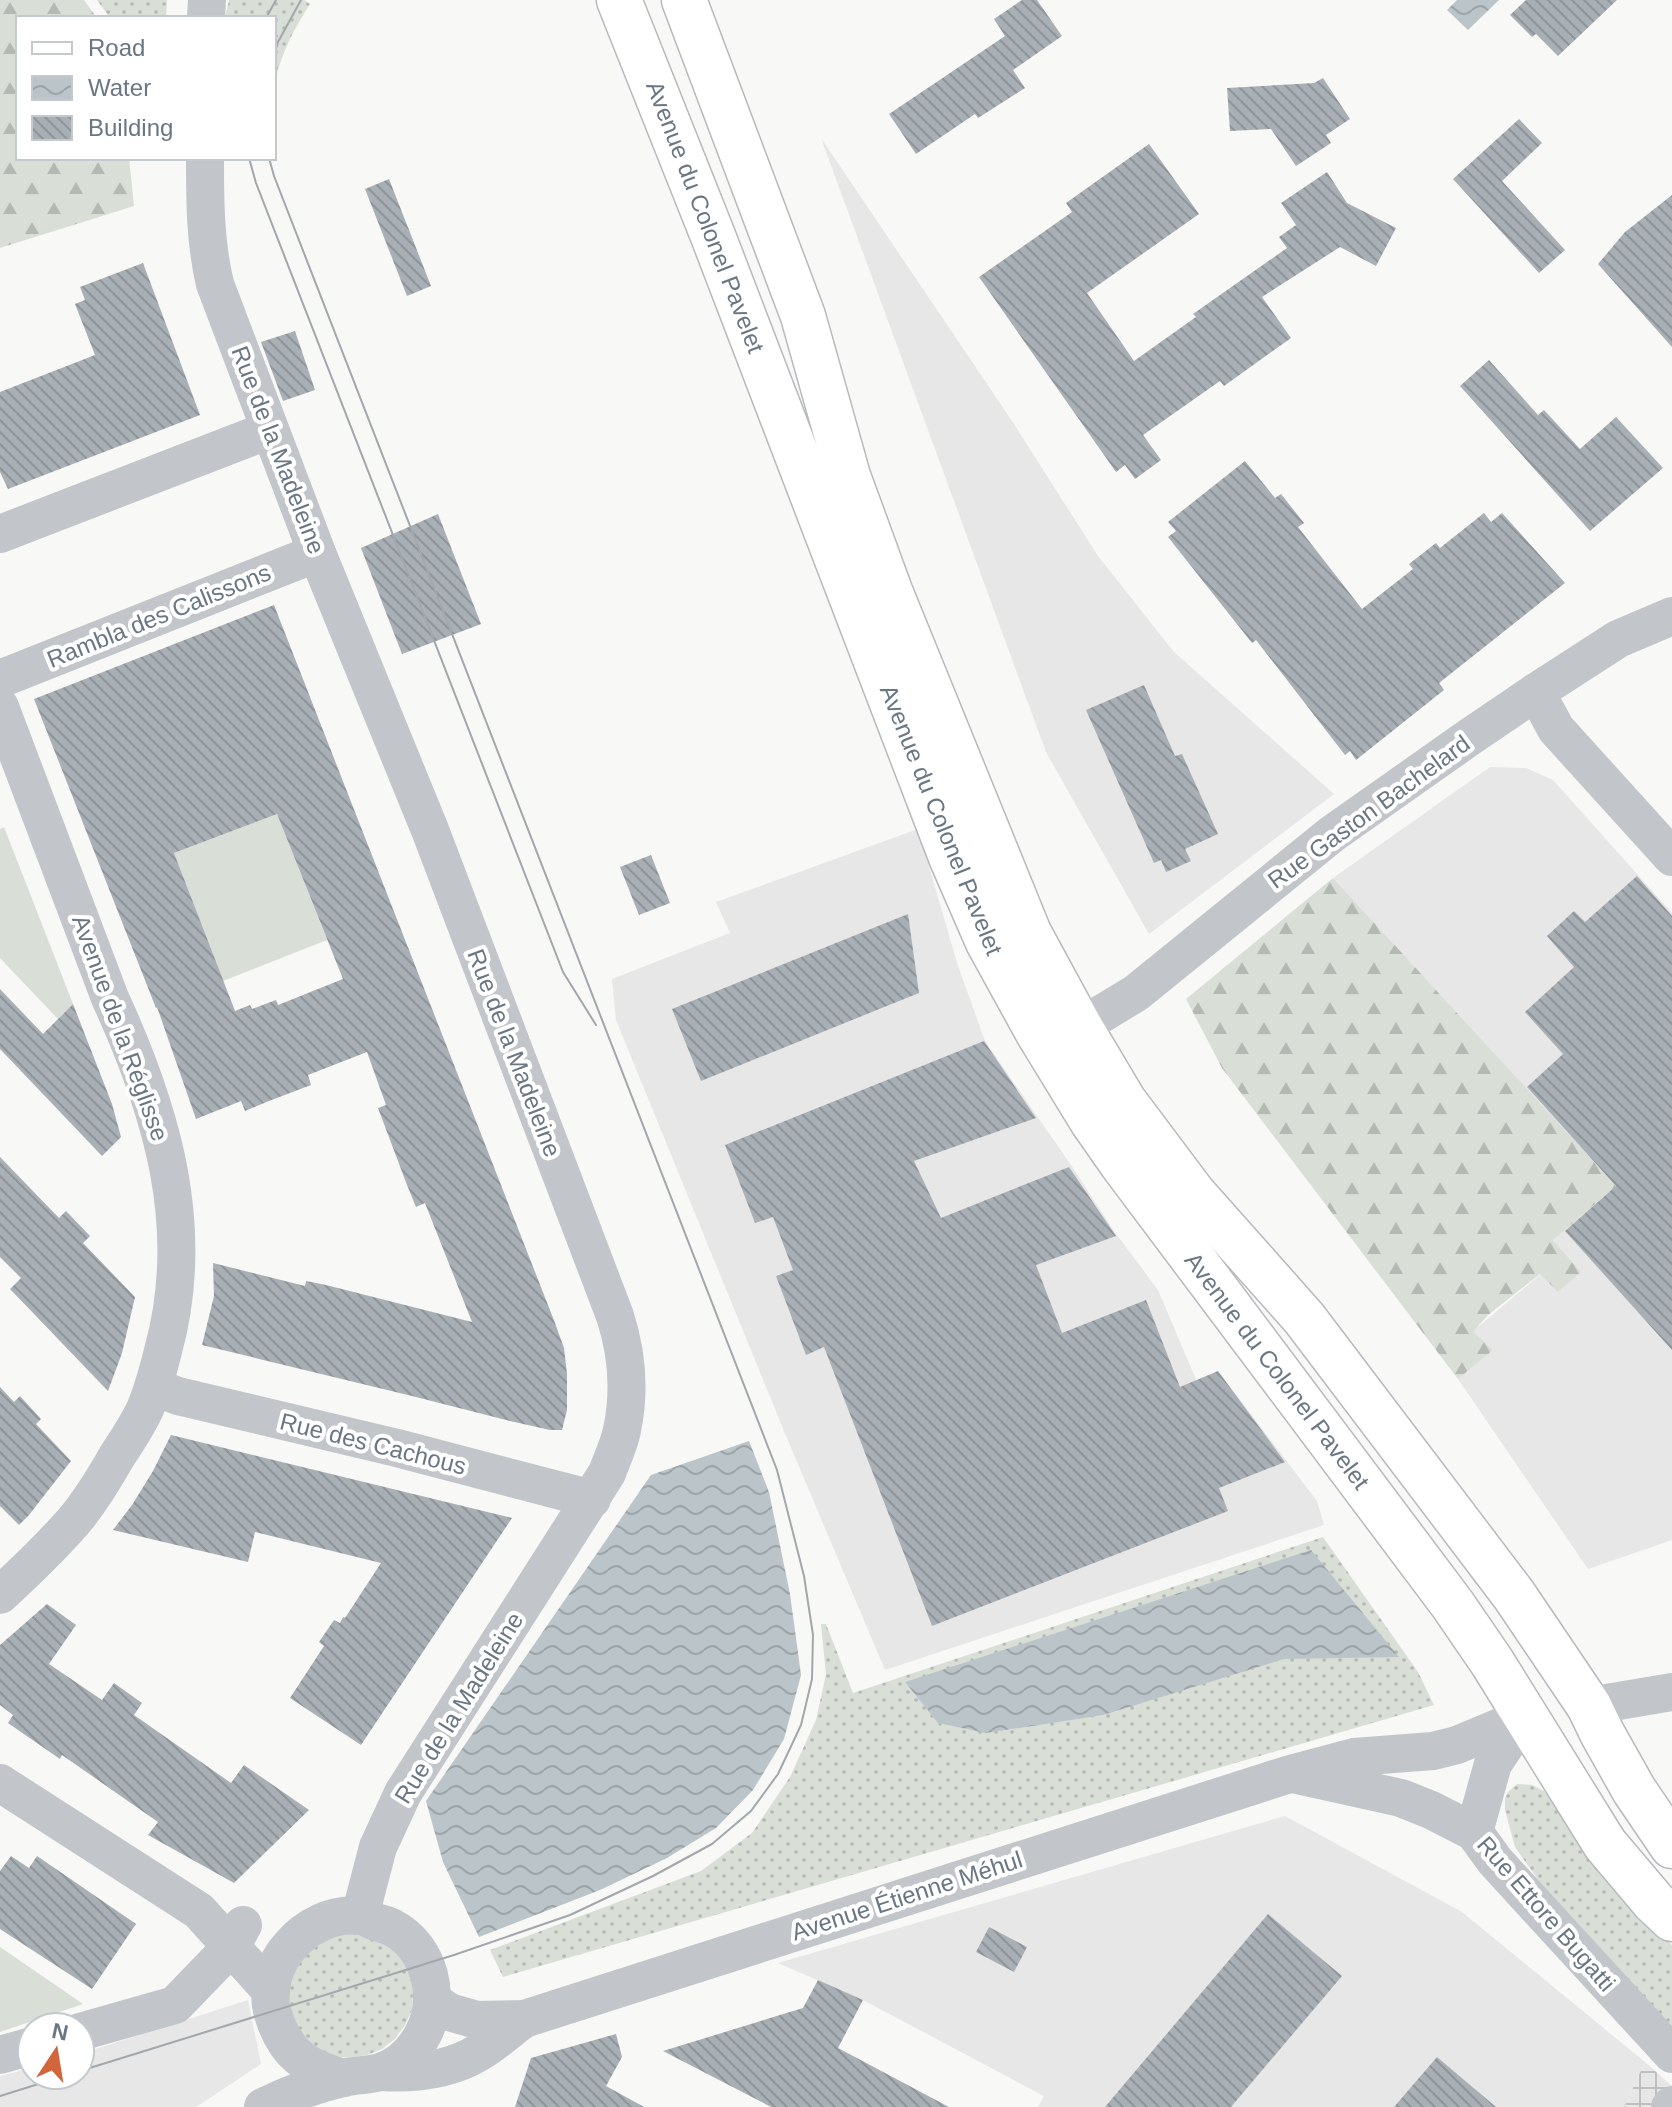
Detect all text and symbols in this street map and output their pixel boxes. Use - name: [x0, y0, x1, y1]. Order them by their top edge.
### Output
- legend: [16, 16, 276, 160]
- text: Road: [88, 34, 145, 61]
- text: Water: [88, 74, 151, 101]
- street label: Avenue du Colonel Pavelet: [641, 77, 770, 357]
- text: Building: [88, 114, 173, 141]
- street label: Rue de la Madeleine: [226, 342, 331, 557]
- street label: Rambla des Calissons: [43, 558, 275, 673]
- street label: Avenue du Colonel Pavelet: [875, 681, 1008, 959]
- street label: Rue Gaston Bachelard: [1263, 729, 1475, 894]
- street label: Avenue de la Réglisse: [67, 911, 174, 1144]
- street label: Rue de la Madeleine: [462, 945, 567, 1160]
- street label: Avenue du Colonel Pavelet: [1180, 1247, 1375, 1495]
- street label: Rue des Cachous: [277, 1407, 469, 1480]
- street label: Rue de la Madeleine: [389, 1607, 528, 1808]
- street label: Rue Ettore Bugatti: [1472, 1831, 1621, 1997]
- street label: Avenue Étienne Méhul: [788, 1845, 1026, 1946]
- north arrow: [16, 2011, 96, 2091]
- text: N: [50, 2018, 70, 2046]

